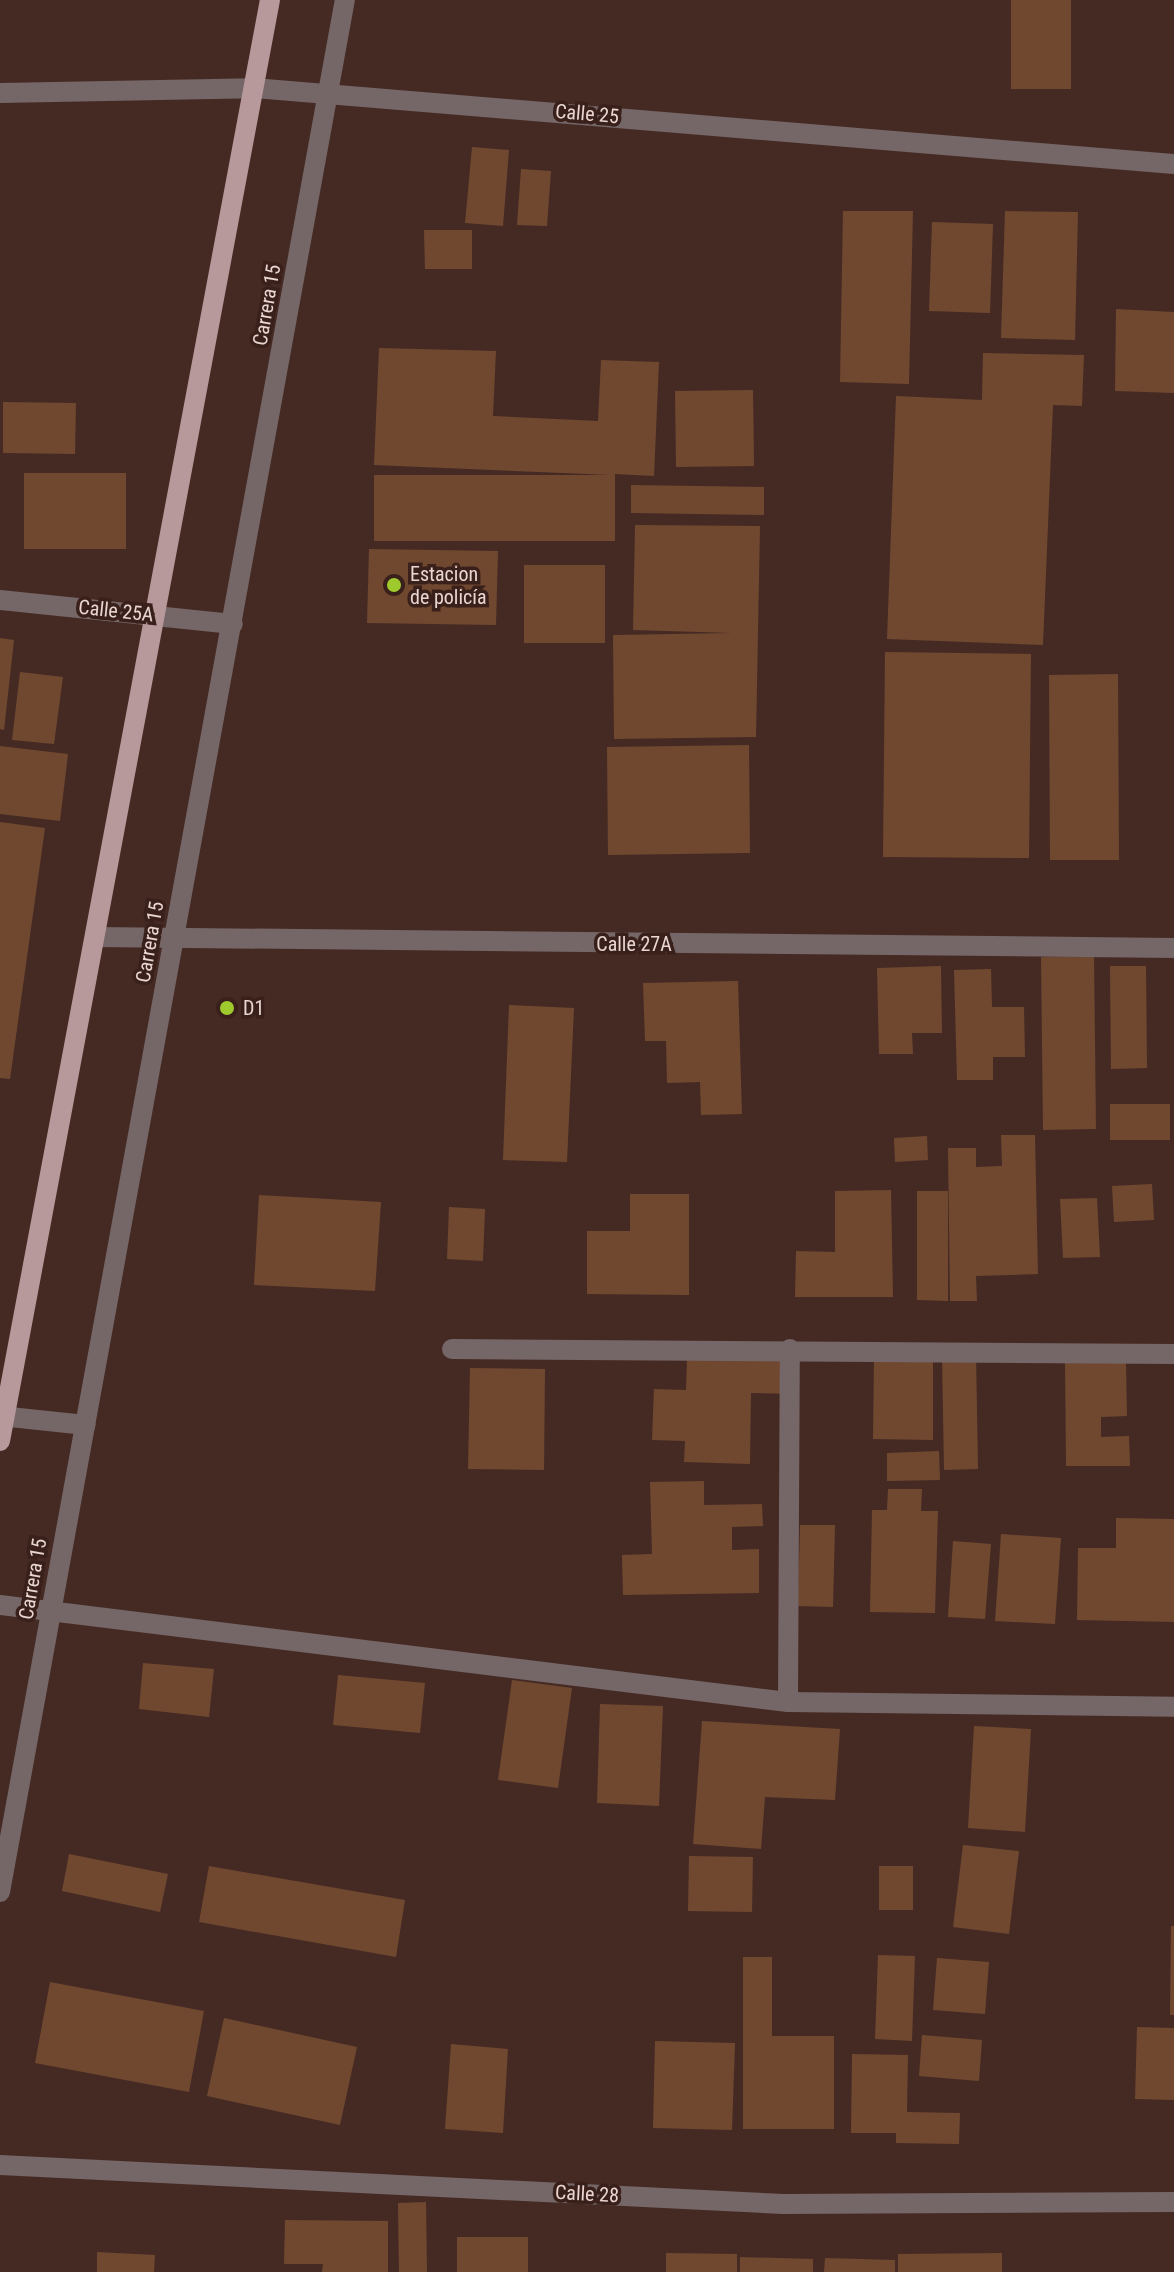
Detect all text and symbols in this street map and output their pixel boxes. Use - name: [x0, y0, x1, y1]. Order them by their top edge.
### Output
- street label: Calle 25: [554, 99, 620, 129]
- street label: Carrera 15: [248, 263, 286, 347]
- place label: Estacion de policía: [410, 562, 486, 609]
- marker: Estacion de policía: [385, 576, 403, 594]
- street label: Calle 25A: [77, 595, 155, 627]
- street label: Carrera 15: [131, 900, 169, 984]
- street label: Calle 27A: [596, 932, 672, 956]
- place label: D1: [243, 996, 264, 1020]
- marker: D1: [218, 999, 236, 1017]
- street label: Carrera 15: [14, 1537, 52, 1621]
- street label: Calle 28: [555, 2180, 619, 2208]

